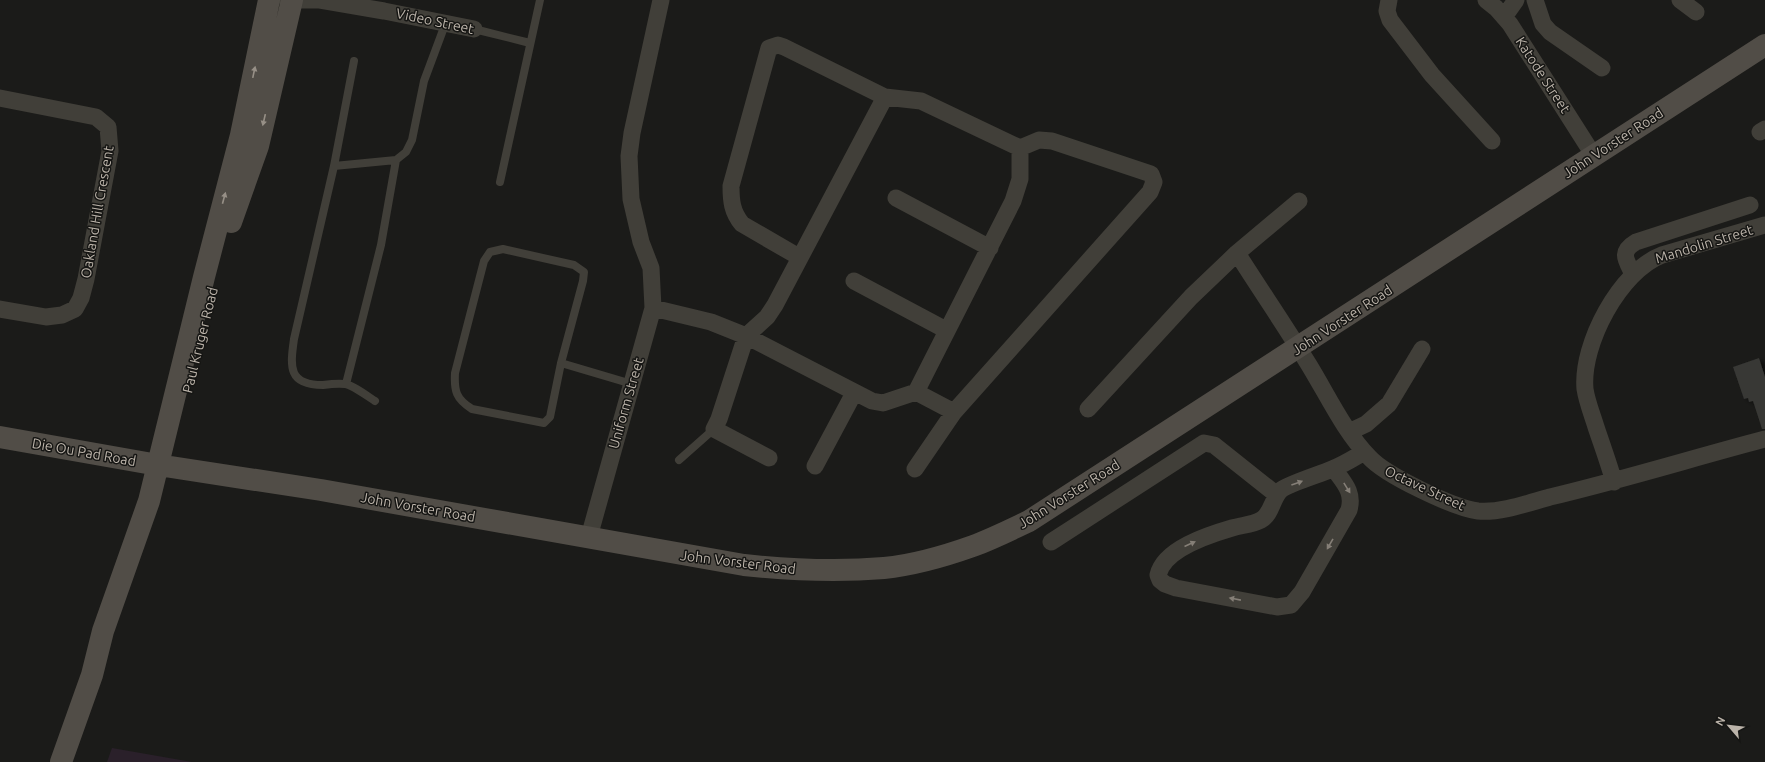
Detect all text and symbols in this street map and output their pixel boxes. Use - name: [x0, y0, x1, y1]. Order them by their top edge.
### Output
- street label: Video Street: [395, 5, 476, 37]
- street label: Katode Street: [1512, 34, 1574, 116]
- one-way arrow: [251, 66, 257, 78]
- street label: John Vorster Road: [1560, 105, 1666, 181]
- one-way arrow: [260, 114, 266, 126]
- street label: Oakland Hill Crescent: [77, 144, 117, 280]
- one-way arrow: [221, 192, 227, 204]
- street label: Mandolin Street: [1653, 221, 1755, 266]
- street label: John Vorster Road: [1289, 282, 1395, 358]
- street label: Paul Kruger Road: [179, 285, 221, 395]
- street label: Uniform Street: [605, 355, 647, 450]
- street label: Die Ou Pad Road: [31, 435, 137, 469]
- street label: John Vorster Road: [1015, 456, 1123, 532]
- street label: Octave Street: [1382, 462, 1468, 514]
- one-way arrow: [1292, 479, 1304, 485]
- one-way arrow: [1343, 482, 1350, 494]
- street label: John Vorster Road: [359, 489, 477, 525]
- one-way arrow: [1326, 538, 1333, 550]
- one-way arrow: [1184, 541, 1196, 547]
- street label: John Vorster Road: [679, 547, 797, 577]
- one-way arrow: [1229, 596, 1241, 602]
- north arrow: [1709, 706, 1749, 746]
- text: N: [1713, 715, 1727, 728]

